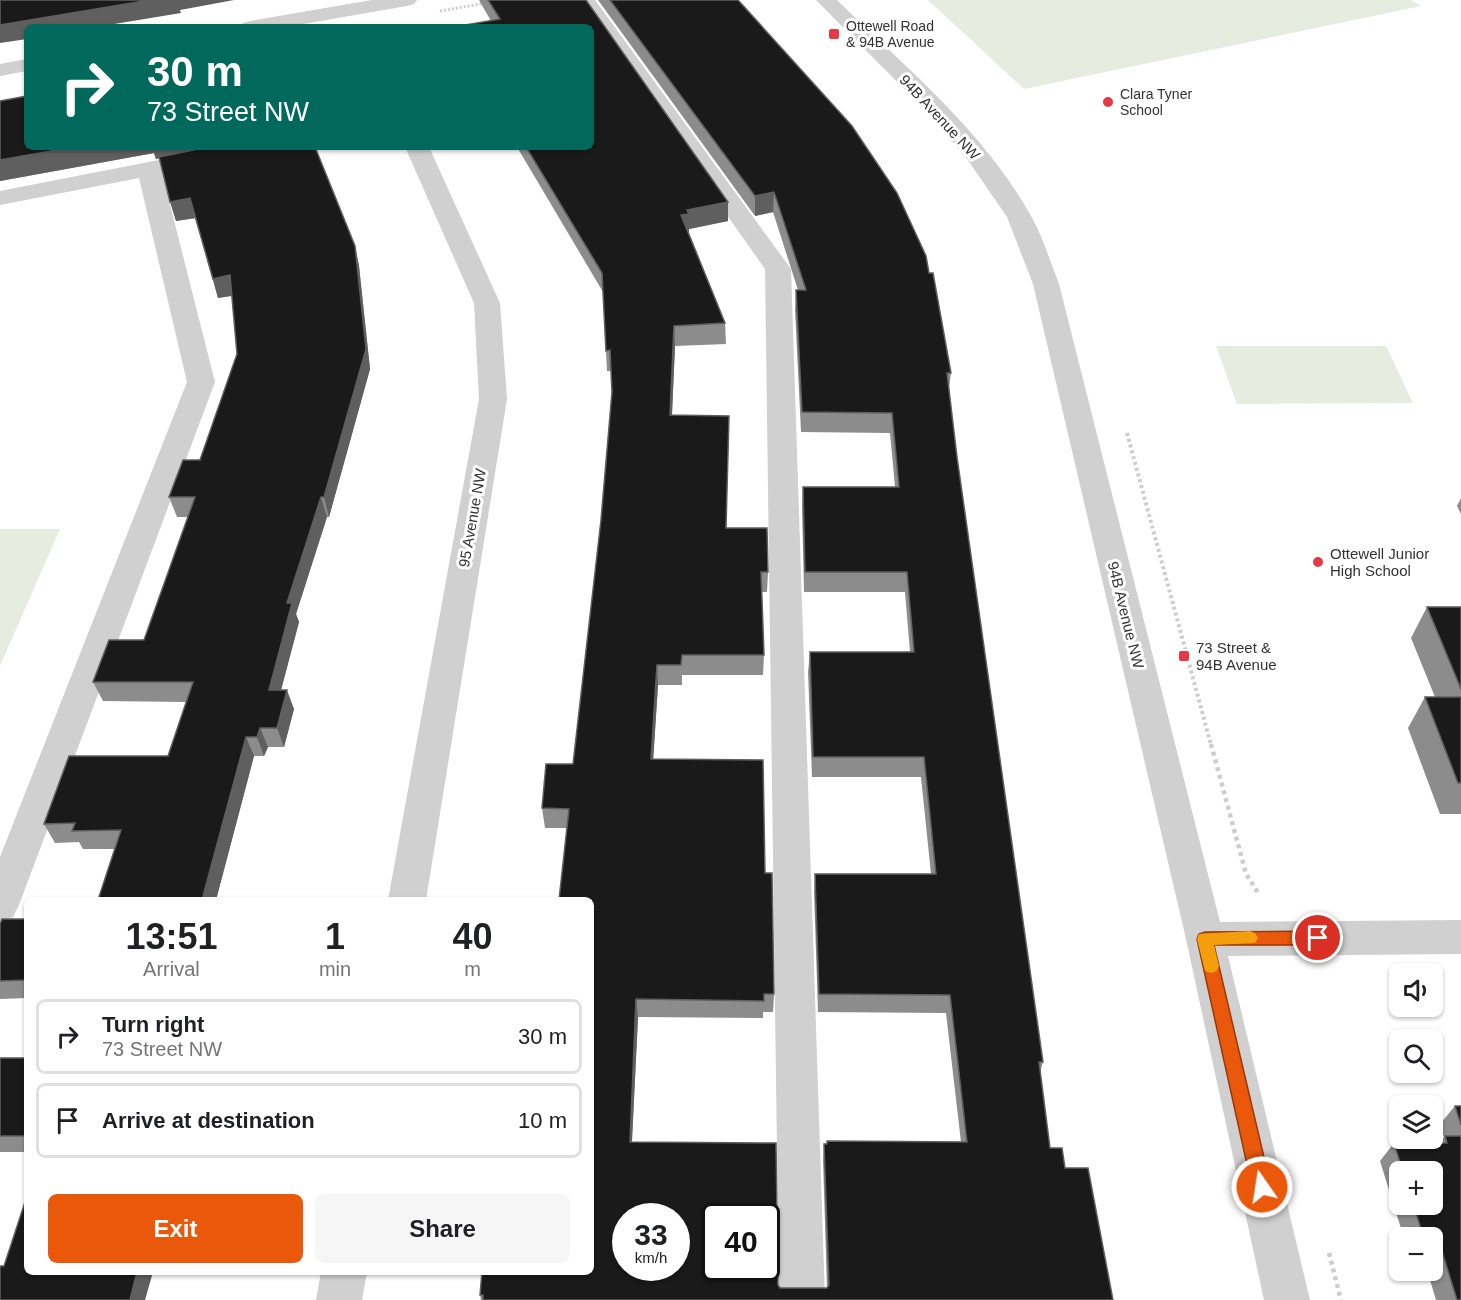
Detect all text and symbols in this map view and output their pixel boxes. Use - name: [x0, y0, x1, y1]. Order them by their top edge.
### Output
- place label: Ottewell Road & 94B Avenue: [846, 18, 935, 50]
- marker: Ottewell Road & 94B Avenue: [827, 27, 841, 41]
- icon: right: [48, 48, 126, 126]
- text: 30 m: [147, 48, 243, 95]
- street label: 94B Avenue NW: [896, 71, 984, 164]
- place label: Clara Tyner School: [1120, 86, 1192, 118]
- marker: Clara Tyner School: [1101, 95, 1115, 109]
- text: 73 Street NW: [147, 97, 309, 127]
- street label: 95 Avenue NW: [455, 467, 489, 569]
- place label: Ottewell Junior High School: [1330, 545, 1429, 579]
- marker: Ottewell Junior High School: [1311, 555, 1325, 569]
- street label: 94B Avenue NW: [1104, 560, 1148, 671]
- place label: 73 Street & 94B Avenue: [1196, 639, 1277, 673]
- marker: 73 Street & 94B Avenue: [1177, 649, 1191, 663]
- pin: [1292, 912, 1343, 963]
- text: 13:51: [125, 916, 217, 957]
- text: 1: [325, 916, 345, 957]
- text: 40: [453, 916, 493, 957]
- icon: arrive: [1301, 921, 1334, 954]
- text: Arrival: [143, 958, 200, 980]
- text: min: [319, 958, 351, 980]
- text: m: [464, 958, 481, 980]
- map controls: [1389, 963, 1443, 1281]
- button: sound: [1389, 963, 1443, 1017]
- text: Turn right: [102, 1012, 204, 1037]
- icon: right: [51, 1020, 84, 1053]
- text: 30 m: [518, 1024, 567, 1049]
- button: search: [1389, 1029, 1443, 1083]
- text: 73 Street NW: [102, 1038, 222, 1060]
- button: layers: [1389, 1095, 1443, 1149]
- icon: arrive: [51, 1104, 84, 1137]
- text: Arrive at destination: [102, 1108, 315, 1133]
- text: 10 m: [518, 1108, 567, 1133]
- position arrow: [1230, 1155, 1294, 1219]
- button: +: [1389, 1161, 1443, 1215]
- button: Exit: [48, 1194, 303, 1263]
- button: Share: [315, 1194, 570, 1263]
- speed limit sign: 40: [702, 1203, 780, 1281]
- text: 33: [634, 1218, 668, 1251]
- button: −: [1389, 1227, 1443, 1281]
- text: km/h: [635, 1249, 667, 1266]

